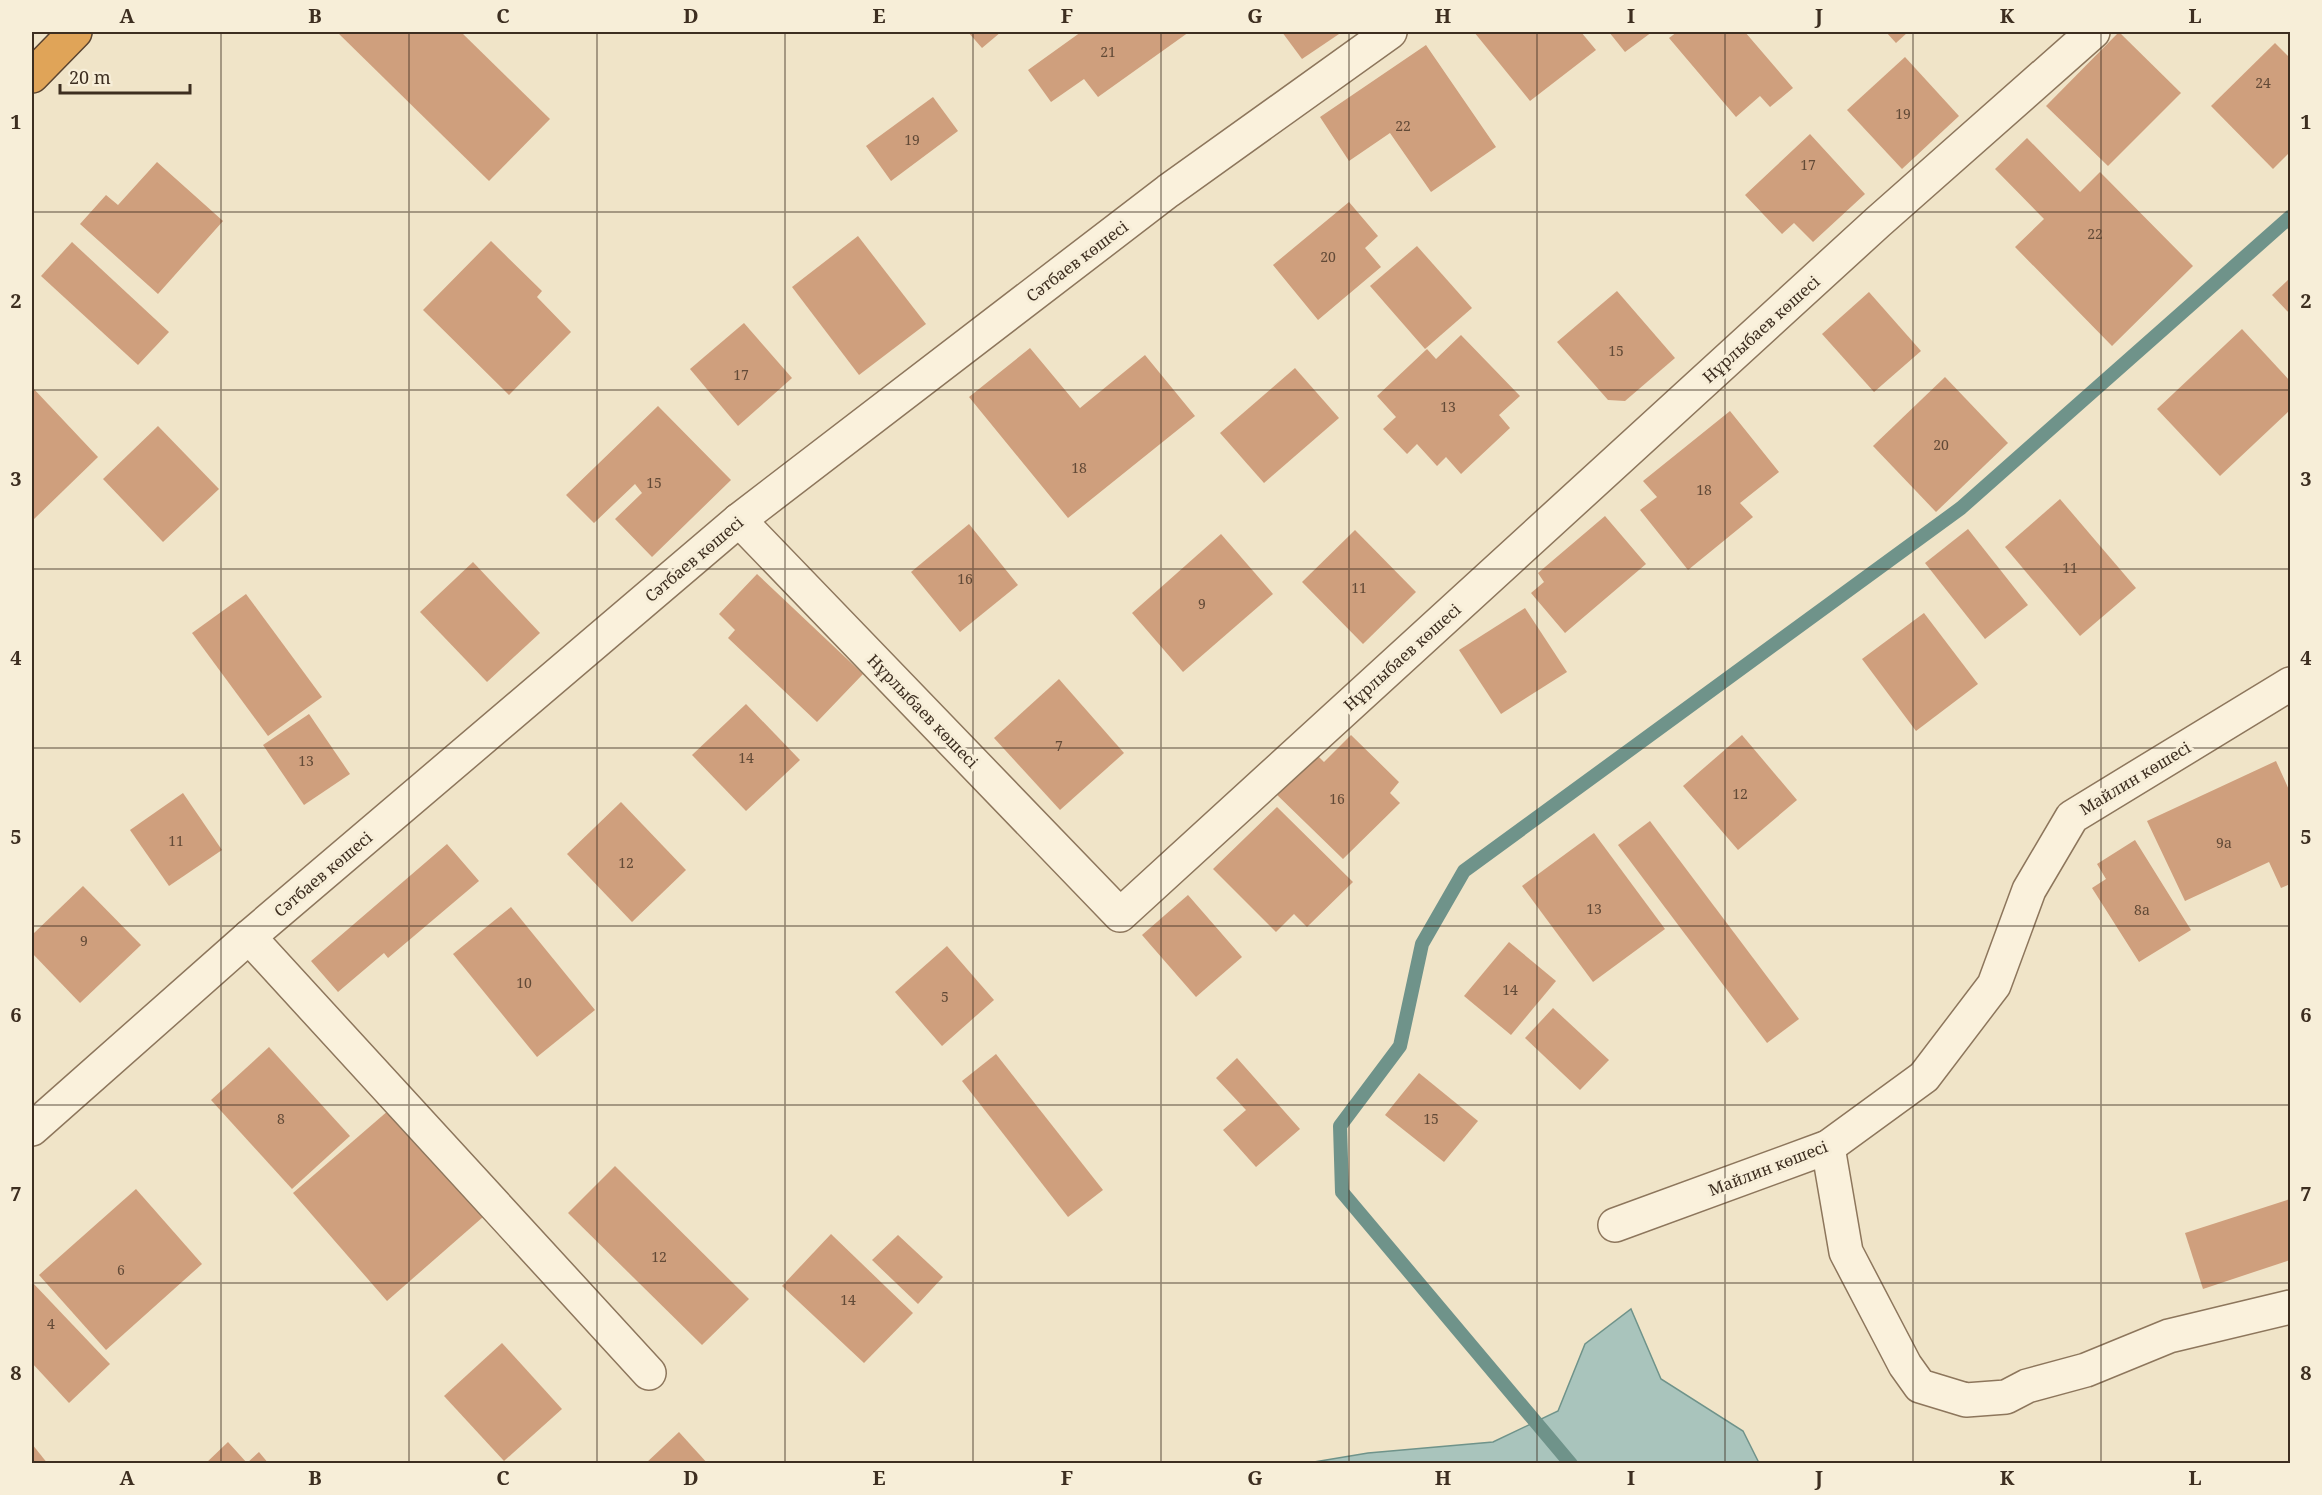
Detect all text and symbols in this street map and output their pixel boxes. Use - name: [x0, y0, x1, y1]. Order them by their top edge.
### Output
- text: A: [119, 2, 135, 29]
- text: B: [308, 2, 322, 29]
- text: C: [496, 2, 510, 29]
- text: D: [683, 2, 699, 29]
- text: E: [872, 2, 886, 29]
- text: F: [1061, 2, 1073, 29]
- text: G: [1247, 2, 1263, 29]
- text: H: [1435, 2, 1451, 29]
- text: I: [1627, 2, 1635, 29]
- text: J: [1814, 2, 1823, 29]
- text: K: [2000, 2, 2015, 29]
- text: L: [2188, 2, 2202, 29]
- house number: 21: [1100, 42, 1116, 61]
- scale bar: [60, 57, 190, 95]
- text: 20 m: [69, 65, 111, 89]
- house number: 24: [2255, 73, 2271, 92]
- house number: 19: [1895, 104, 1911, 123]
- text: 1: [10, 108, 22, 135]
- text: 1: [2300, 108, 2312, 135]
- house number: 22: [1395, 116, 1411, 135]
- house number: 19: [904, 130, 920, 149]
- house number: 17: [1800, 155, 1816, 174]
- street label: Сәтбаев көшесі: [1021, 215, 1133, 307]
- house number: 22: [2087, 224, 2103, 243]
- house number: 20: [1320, 247, 1336, 266]
- street label: Нұрлыбаев көшесі: [1698, 270, 1825, 388]
- text: 2: [10, 287, 22, 314]
- text: 2: [2300, 287, 2312, 314]
- house number: 15: [1608, 341, 1624, 360]
- house number: 17: [733, 365, 749, 384]
- house number: 13: [1440, 397, 1456, 416]
- house number: 20: [1933, 435, 1949, 454]
- house number: 18: [1071, 458, 1087, 477]
- text: 3: [10, 465, 22, 492]
- text: 3: [2300, 465, 2312, 492]
- house number: 15: [646, 473, 662, 492]
- house number: 18: [1696, 480, 1712, 499]
- street label: Сәтбаев көшесі: [640, 511, 748, 607]
- house number: 11: [2062, 558, 2078, 577]
- house number: 16: [957, 569, 973, 588]
- house number: 11: [1351, 578, 1367, 597]
- house number: 9: [1198, 594, 1206, 613]
- street label: Нұрлыбаев көшесі: [1339, 598, 1466, 716]
- text: 4: [10, 644, 22, 671]
- text: 4: [2300, 644, 2312, 671]
- street label: Нұрлыбаев көшесі: [863, 649, 984, 773]
- house number: 7: [1055, 736, 1063, 755]
- street label: Майлин көшесі: [2075, 736, 2195, 820]
- house number: 14: [738, 748, 754, 767]
- house number: 13: [298, 751, 314, 770]
- house number: 12: [1732, 784, 1748, 803]
- house number: 16: [1329, 789, 1345, 808]
- text: 5: [10, 823, 22, 850]
- text: 5: [2300, 823, 2312, 850]
- street label: Сәтбаев көшесі: [269, 826, 377, 922]
- house number: 11: [168, 831, 184, 850]
- house number: 9а: [2216, 833, 2232, 852]
- house number: 12: [618, 853, 634, 872]
- house number: 13: [1586, 899, 1602, 918]
- house number: 8а: [2134, 900, 2150, 919]
- house number: 9: [80, 931, 88, 950]
- house number: 10: [516, 973, 532, 992]
- house number: 14: [1502, 980, 1518, 999]
- house number: 5: [941, 987, 949, 1006]
- text: 6: [10, 1001, 22, 1028]
- text: 6: [2300, 1001, 2312, 1028]
- house number: 8: [277, 1109, 285, 1128]
- house number: 15: [1423, 1109, 1439, 1128]
- street label: Майлин көшесі: [1705, 1135, 1831, 1201]
- text: 7: [10, 1180, 22, 1207]
- text: 7: [2300, 1180, 2312, 1207]
- house number: 12: [651, 1247, 667, 1266]
- house number: 6: [117, 1260, 125, 1279]
- house number: 14: [840, 1290, 856, 1309]
- house number: 4: [47, 1314, 55, 1333]
- text: 8: [10, 1359, 22, 1386]
- text: 8: [2300, 1359, 2312, 1386]
- text: A: [119, 1464, 135, 1491]
- text: B: [308, 1464, 322, 1491]
- text: C: [496, 1464, 510, 1491]
- text: D: [683, 1464, 699, 1491]
- text: E: [872, 1464, 886, 1491]
- text: F: [1061, 1464, 1073, 1491]
- text: G: [1247, 1464, 1263, 1491]
- text: H: [1435, 1464, 1451, 1491]
- text: I: [1627, 1464, 1635, 1491]
- text: J: [1814, 1464, 1823, 1491]
- text: K: [2000, 1464, 2015, 1491]
- text: L: [2188, 1464, 2202, 1491]

